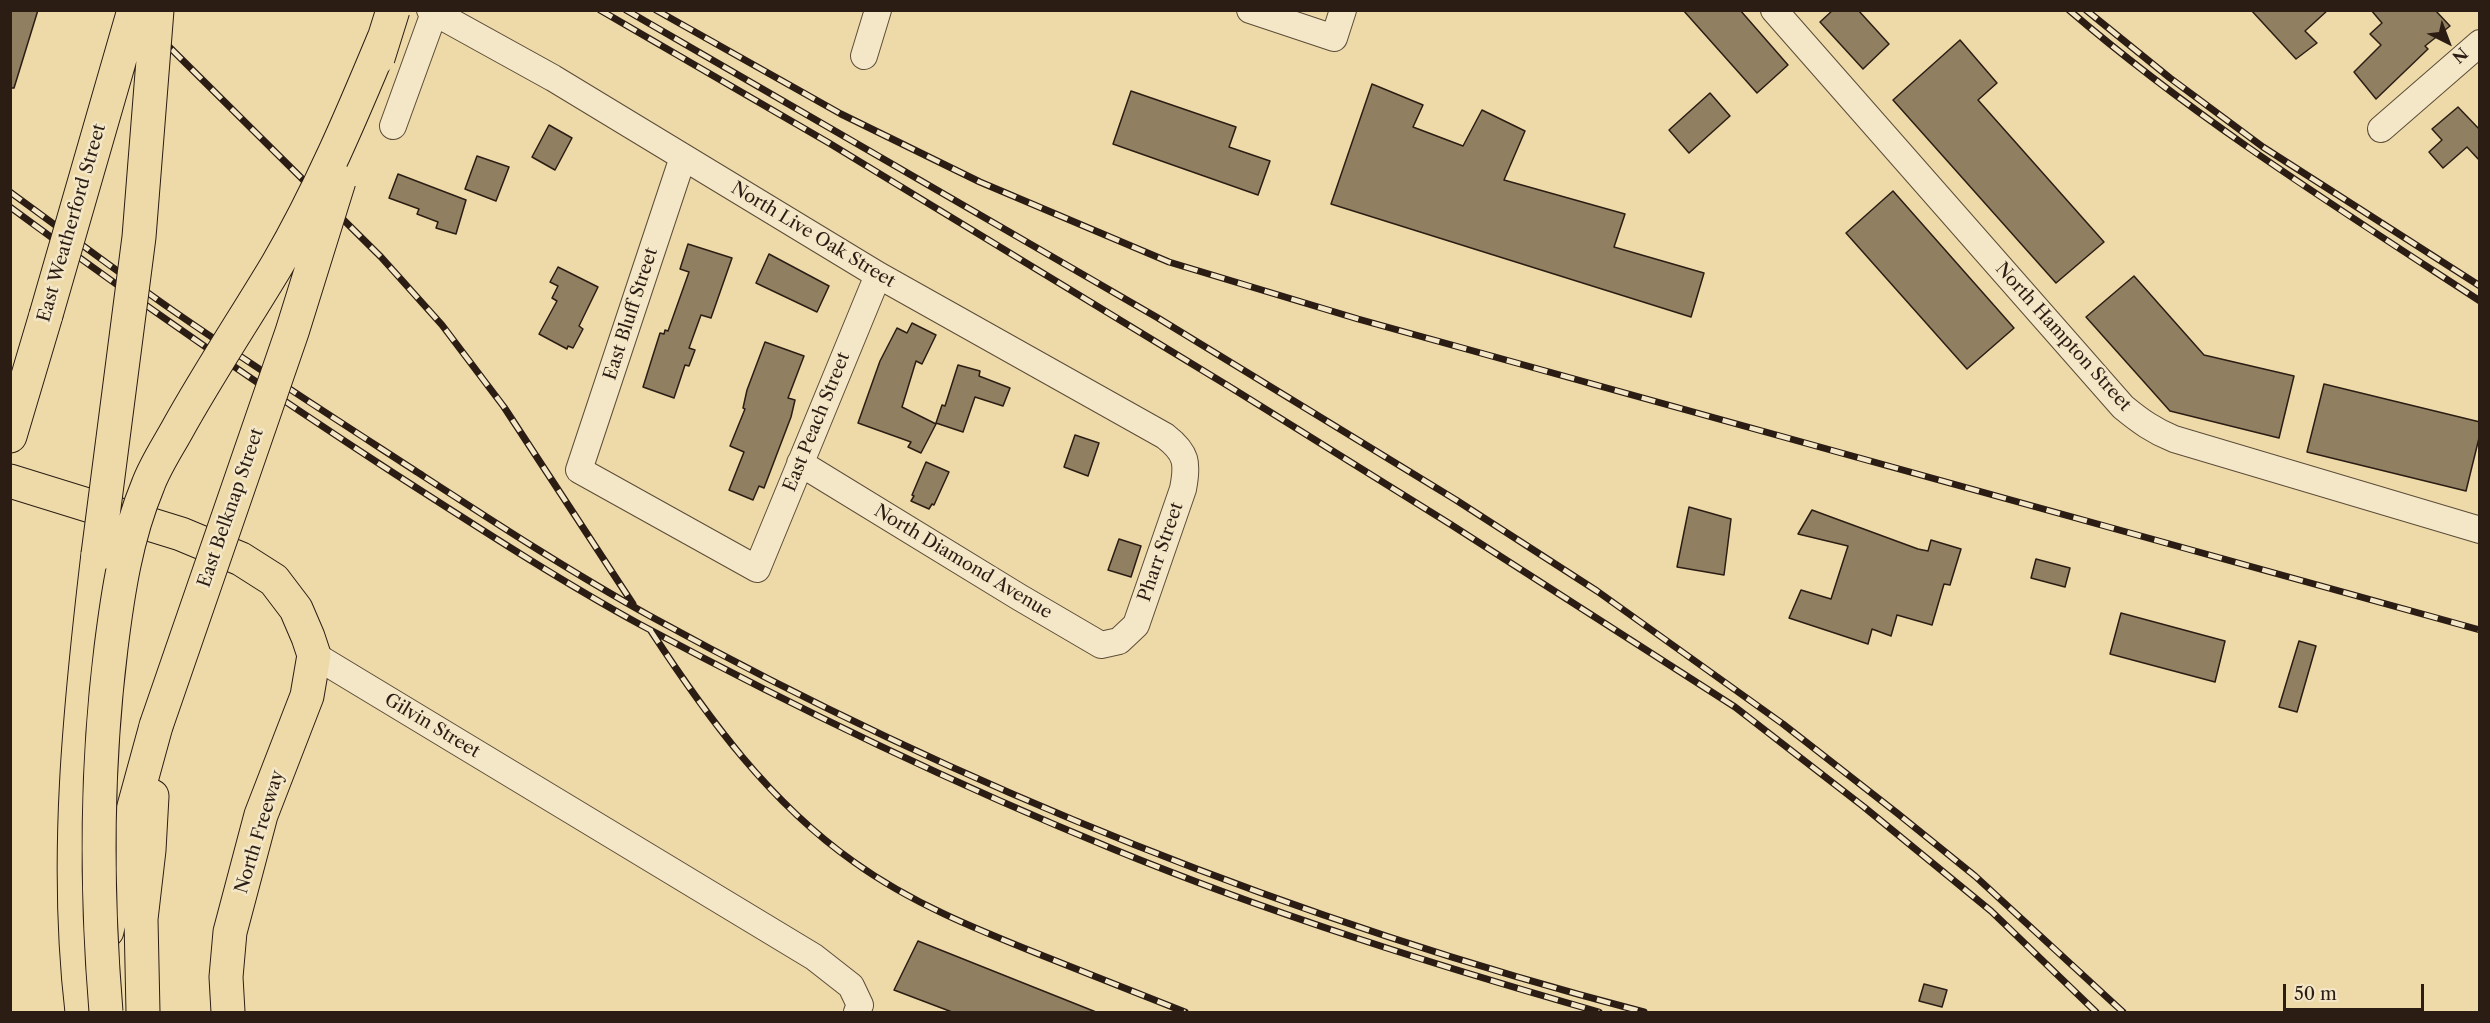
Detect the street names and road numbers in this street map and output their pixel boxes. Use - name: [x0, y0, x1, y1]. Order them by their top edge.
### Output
- street label: East Weatherford Street: [33, 121, 111, 325]
- street label: North Live Oak Street: [727, 178, 899, 292]
- street label: East Bluff Street: [599, 245, 663, 383]
- street label: North Hampton Street: [1991, 258, 2135, 416]
- street label: East Peach Street: [779, 349, 855, 495]
- street label: East Belknap Street: [194, 426, 268, 590]
- street label: Pharr Street: [1134, 499, 1188, 605]
- street label: North Diamond Avenue: [870, 500, 1056, 624]
- street label: Gilvin Street: [380, 689, 484, 763]
- street label: North Freeway: [231, 768, 289, 896]

